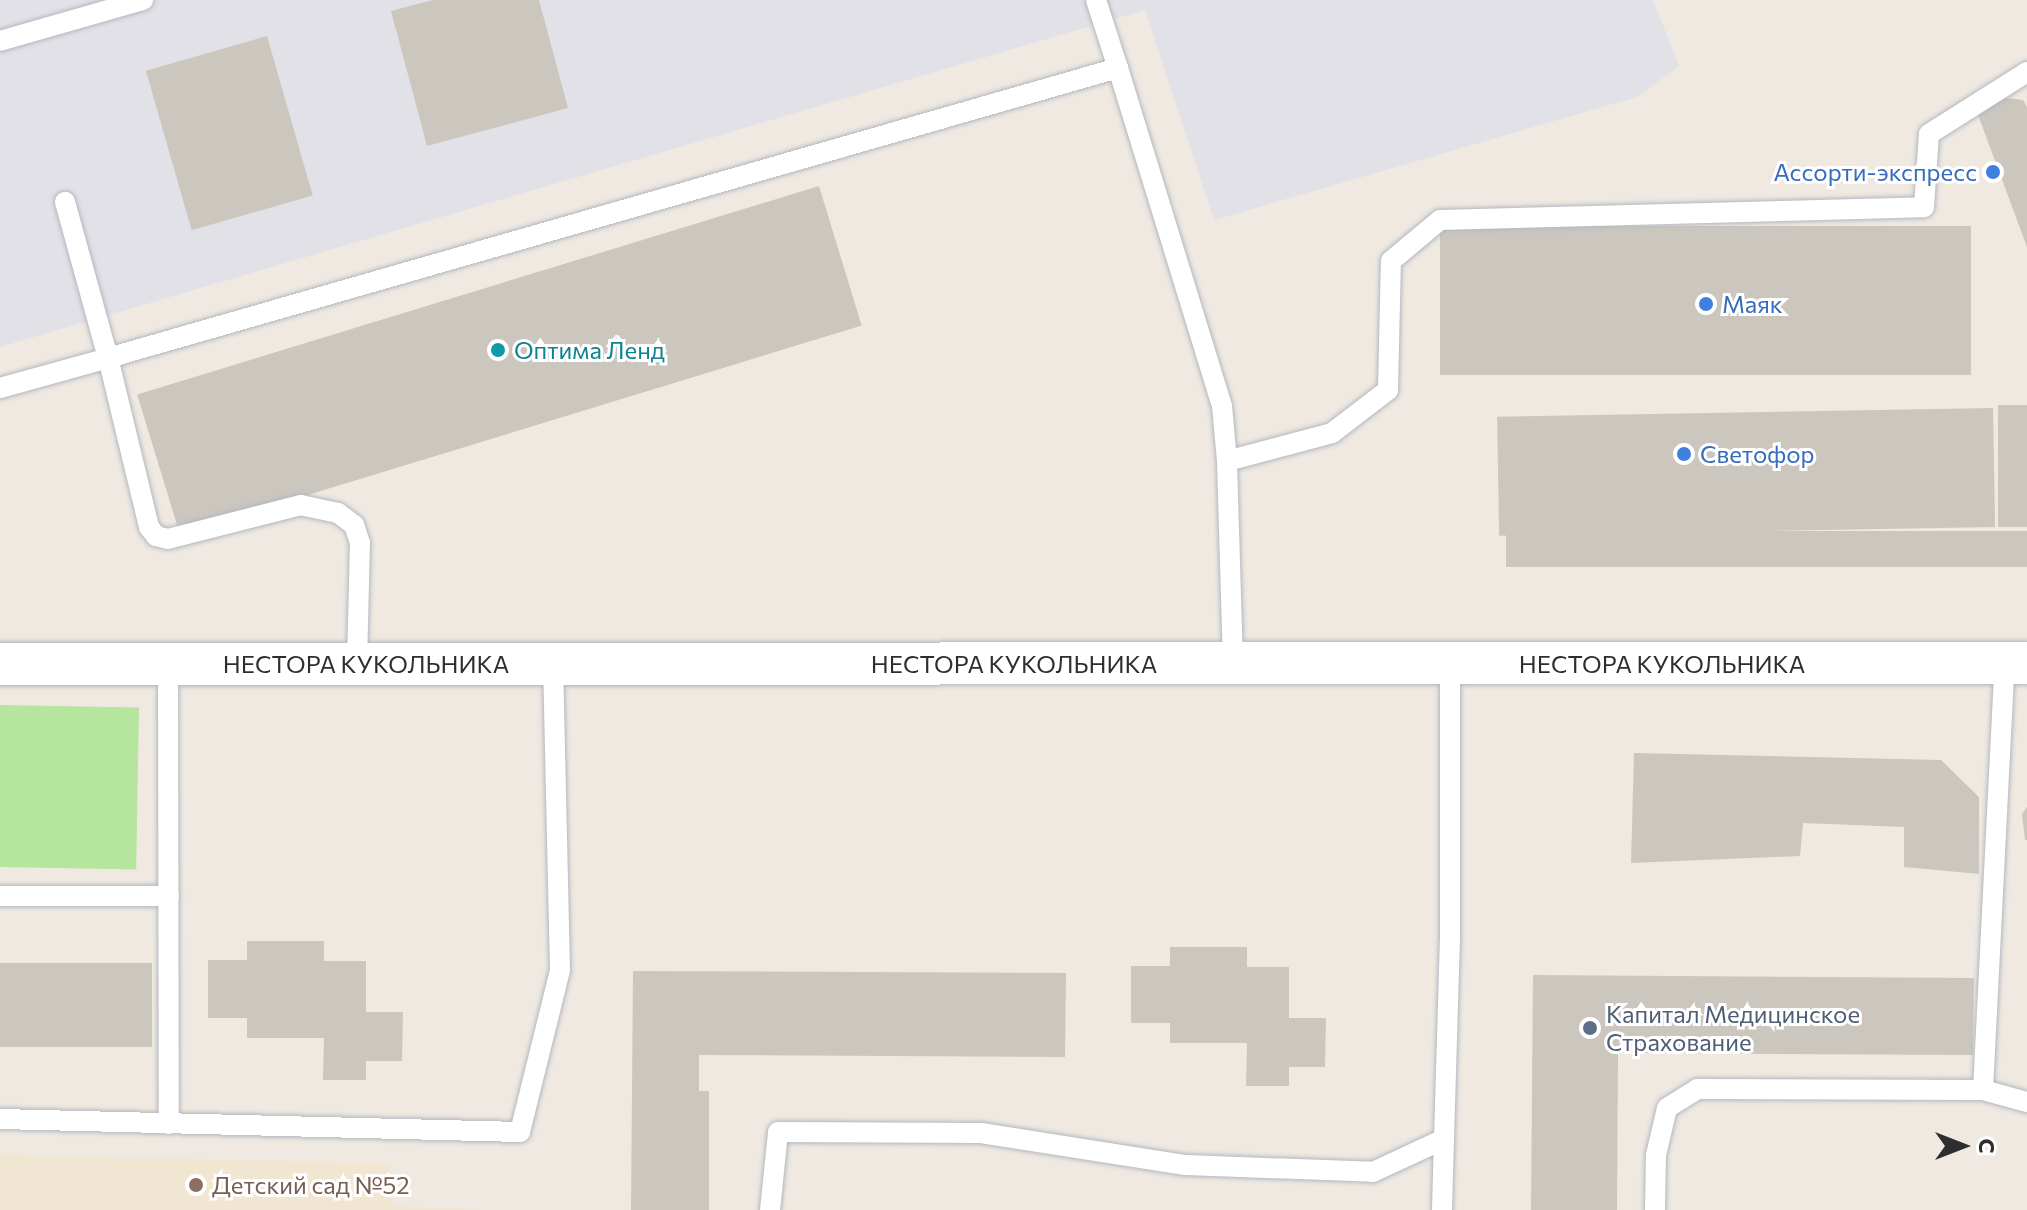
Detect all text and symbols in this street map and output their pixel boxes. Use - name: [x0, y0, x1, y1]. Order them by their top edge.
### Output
- place label: Ассорти-экспресс: [1774, 158, 1977, 186]
- marker: Ассорти-экспресс: [1984, 163, 2002, 181]
- place label: Маяк: [1722, 290, 1783, 318]
- marker: Маяк: [1697, 295, 1715, 313]
- place label: Оптима Ленд: [514, 336, 665, 364]
- marker: Оптима Ленд: [489, 341, 507, 359]
- place label: Светофор: [1700, 440, 1815, 468]
- marker: Светофор: [1675, 445, 1693, 463]
- street label: НЕСТОРА КУКОЛЬНИКА: [223, 650, 509, 678]
- street label: НЕСТОРА КУКОЛЬНИКА: [871, 650, 1157, 678]
- street label: НЕСТОРА КУКОЛЬНИКА: [1519, 650, 1805, 678]
- place label: Капитал Медицинское Страхование: [1606, 1000, 1860, 1056]
- marker: Капитал Медицинское Страхование: [1581, 1019, 1599, 1037]
- north arrow: [1923, 1106, 2003, 1186]
- text: С: [1974, 1138, 2001, 1154]
- place label: Детский сад №52: [212, 1171, 410, 1199]
- marker: Детский сад №52: [187, 1176, 205, 1194]

